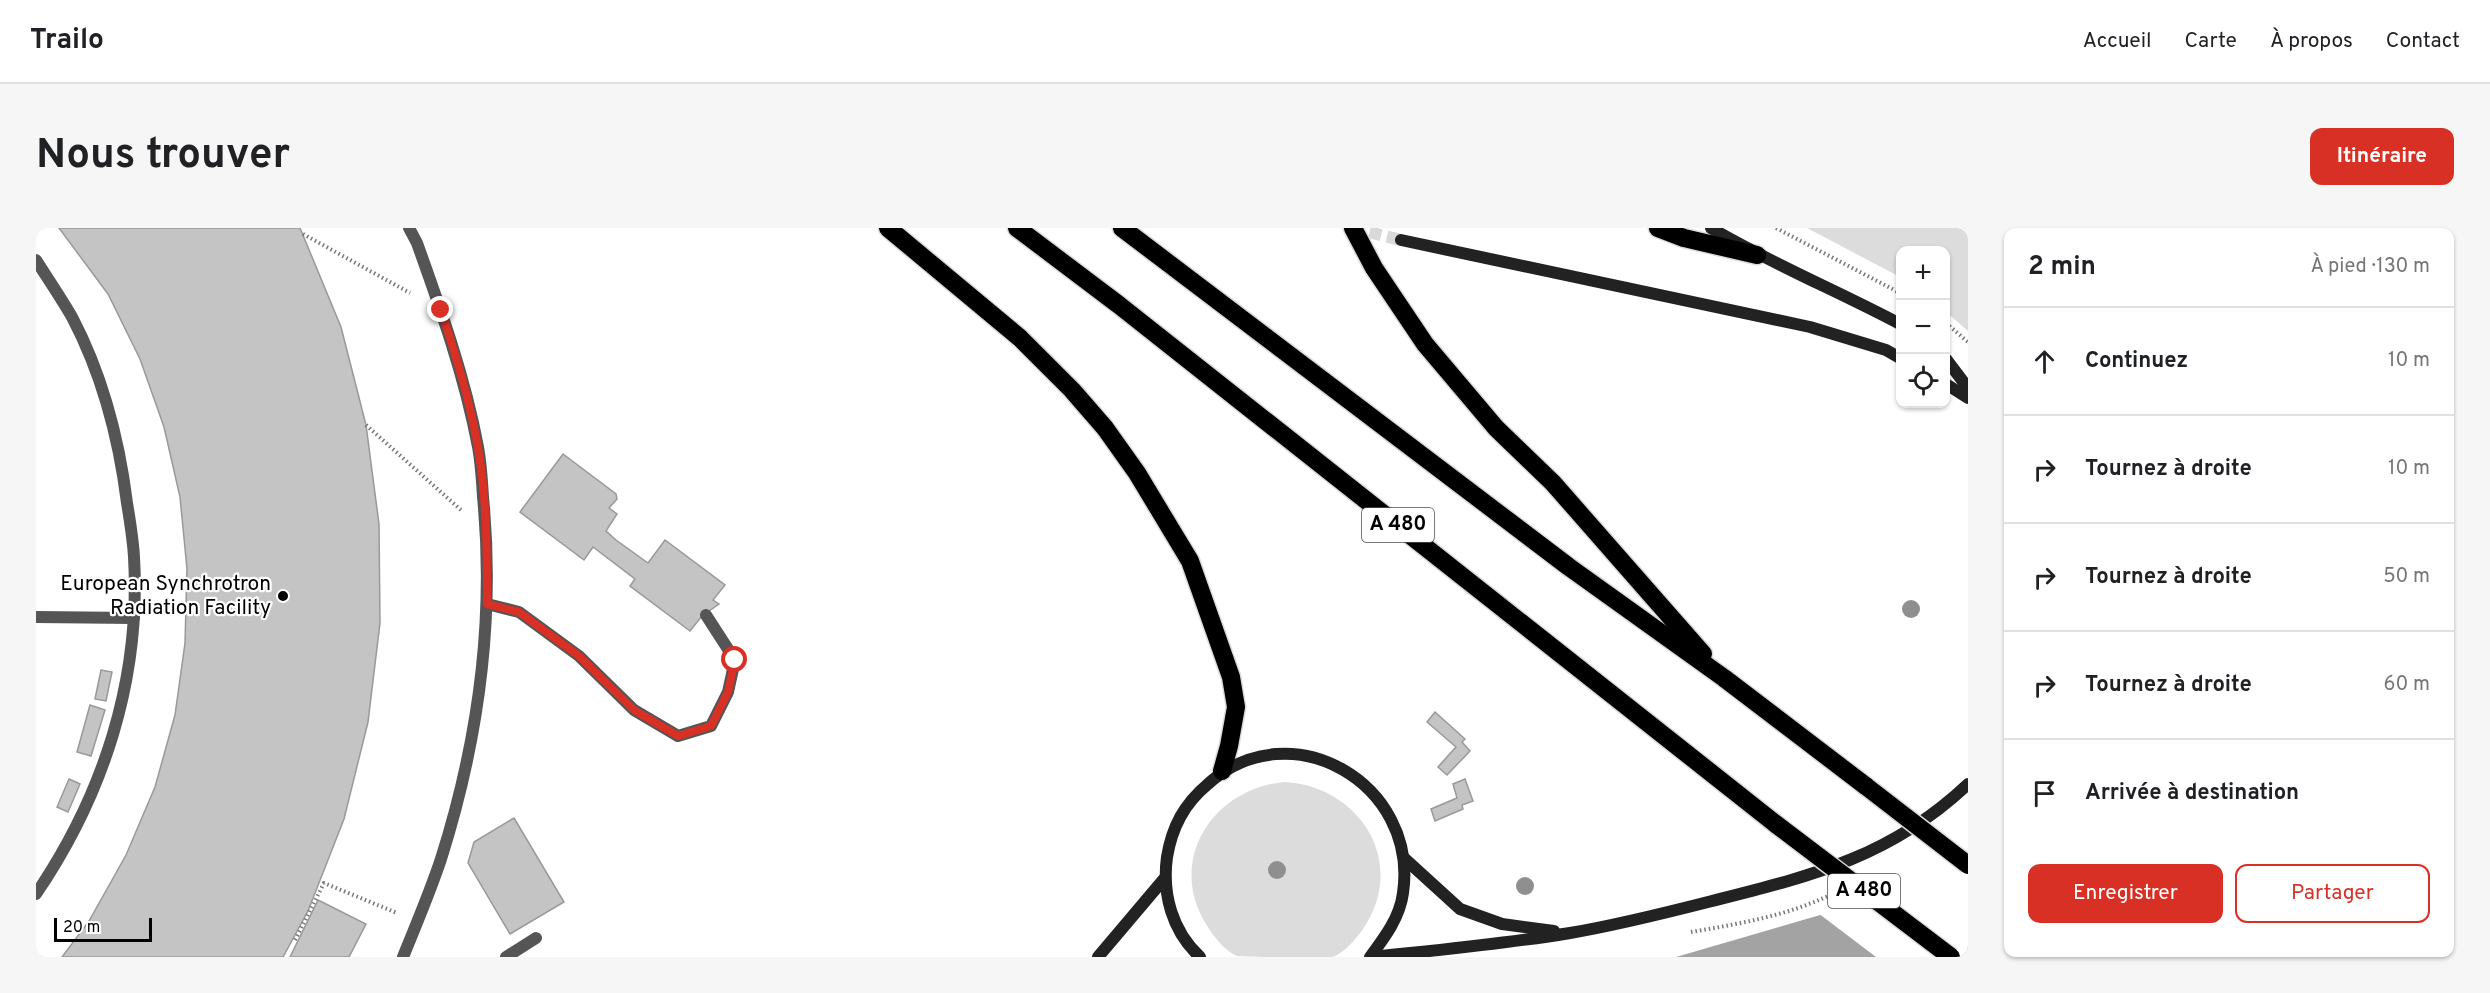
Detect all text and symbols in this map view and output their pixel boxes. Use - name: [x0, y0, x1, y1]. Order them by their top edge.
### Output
- text: Trailo: [30, 23, 104, 59]
- text: Accueil: [2083, 28, 2152, 55]
- text: Carte: [2185, 28, 2237, 55]
- text: À propos: [2270, 28, 2353, 55]
- text: Contact: [2386, 28, 2460, 55]
- button: Itinéraire: [2310, 128, 2454, 185]
- text: Nous trouver: [36, 130, 290, 183]
- map controls: [1896, 246, 1950, 408]
- button: +: [1896, 246, 1950, 300]
- text: 2 min: [2028, 251, 2096, 284]
- text: À pied · 130 m: [2311, 254, 2430, 280]
- route end: [427, 296, 453, 322]
- button: −: [1896, 300, 1950, 354]
- icon: ahead: [2028, 345, 2061, 378]
- text: Continuez: [2085, 348, 2188, 375]
- text: 10 m: [2388, 348, 2430, 374]
- button: locate: [1896, 354, 1950, 408]
- icon: right: [2028, 453, 2061, 486]
- text: Tournez à droite: [2085, 456, 2252, 483]
- text: 10 m: [2388, 456, 2430, 482]
- road number: A 480: [1362, 508, 1434, 542]
- icon: right: [2028, 561, 2061, 594]
- text: Tournez à droite: [2085, 564, 2252, 591]
- text: 50 m: [2383, 564, 2430, 590]
- place label: European Synchrotron Radiation Facility: [60, 571, 271, 622]
- marker: European Synchrotron Radiation Facility: [276, 589, 290, 603]
- route start: [721, 646, 747, 672]
- icon: right: [2028, 669, 2061, 702]
- text: Tournez à droite: [2085, 672, 2252, 699]
- text: 60 m: [2384, 672, 2430, 698]
- icon: arrive: [2028, 777, 2061, 810]
- text: Arrivée à destination: [2085, 780, 2299, 807]
- button: Enregistrer: [2028, 864, 2223, 923]
- button: Partager: [2235, 864, 2430, 923]
- road number: A 480: [1828, 874, 1900, 908]
- scale bar: [54, 915, 152, 942]
- text: 20 m: [63, 918, 100, 938]

